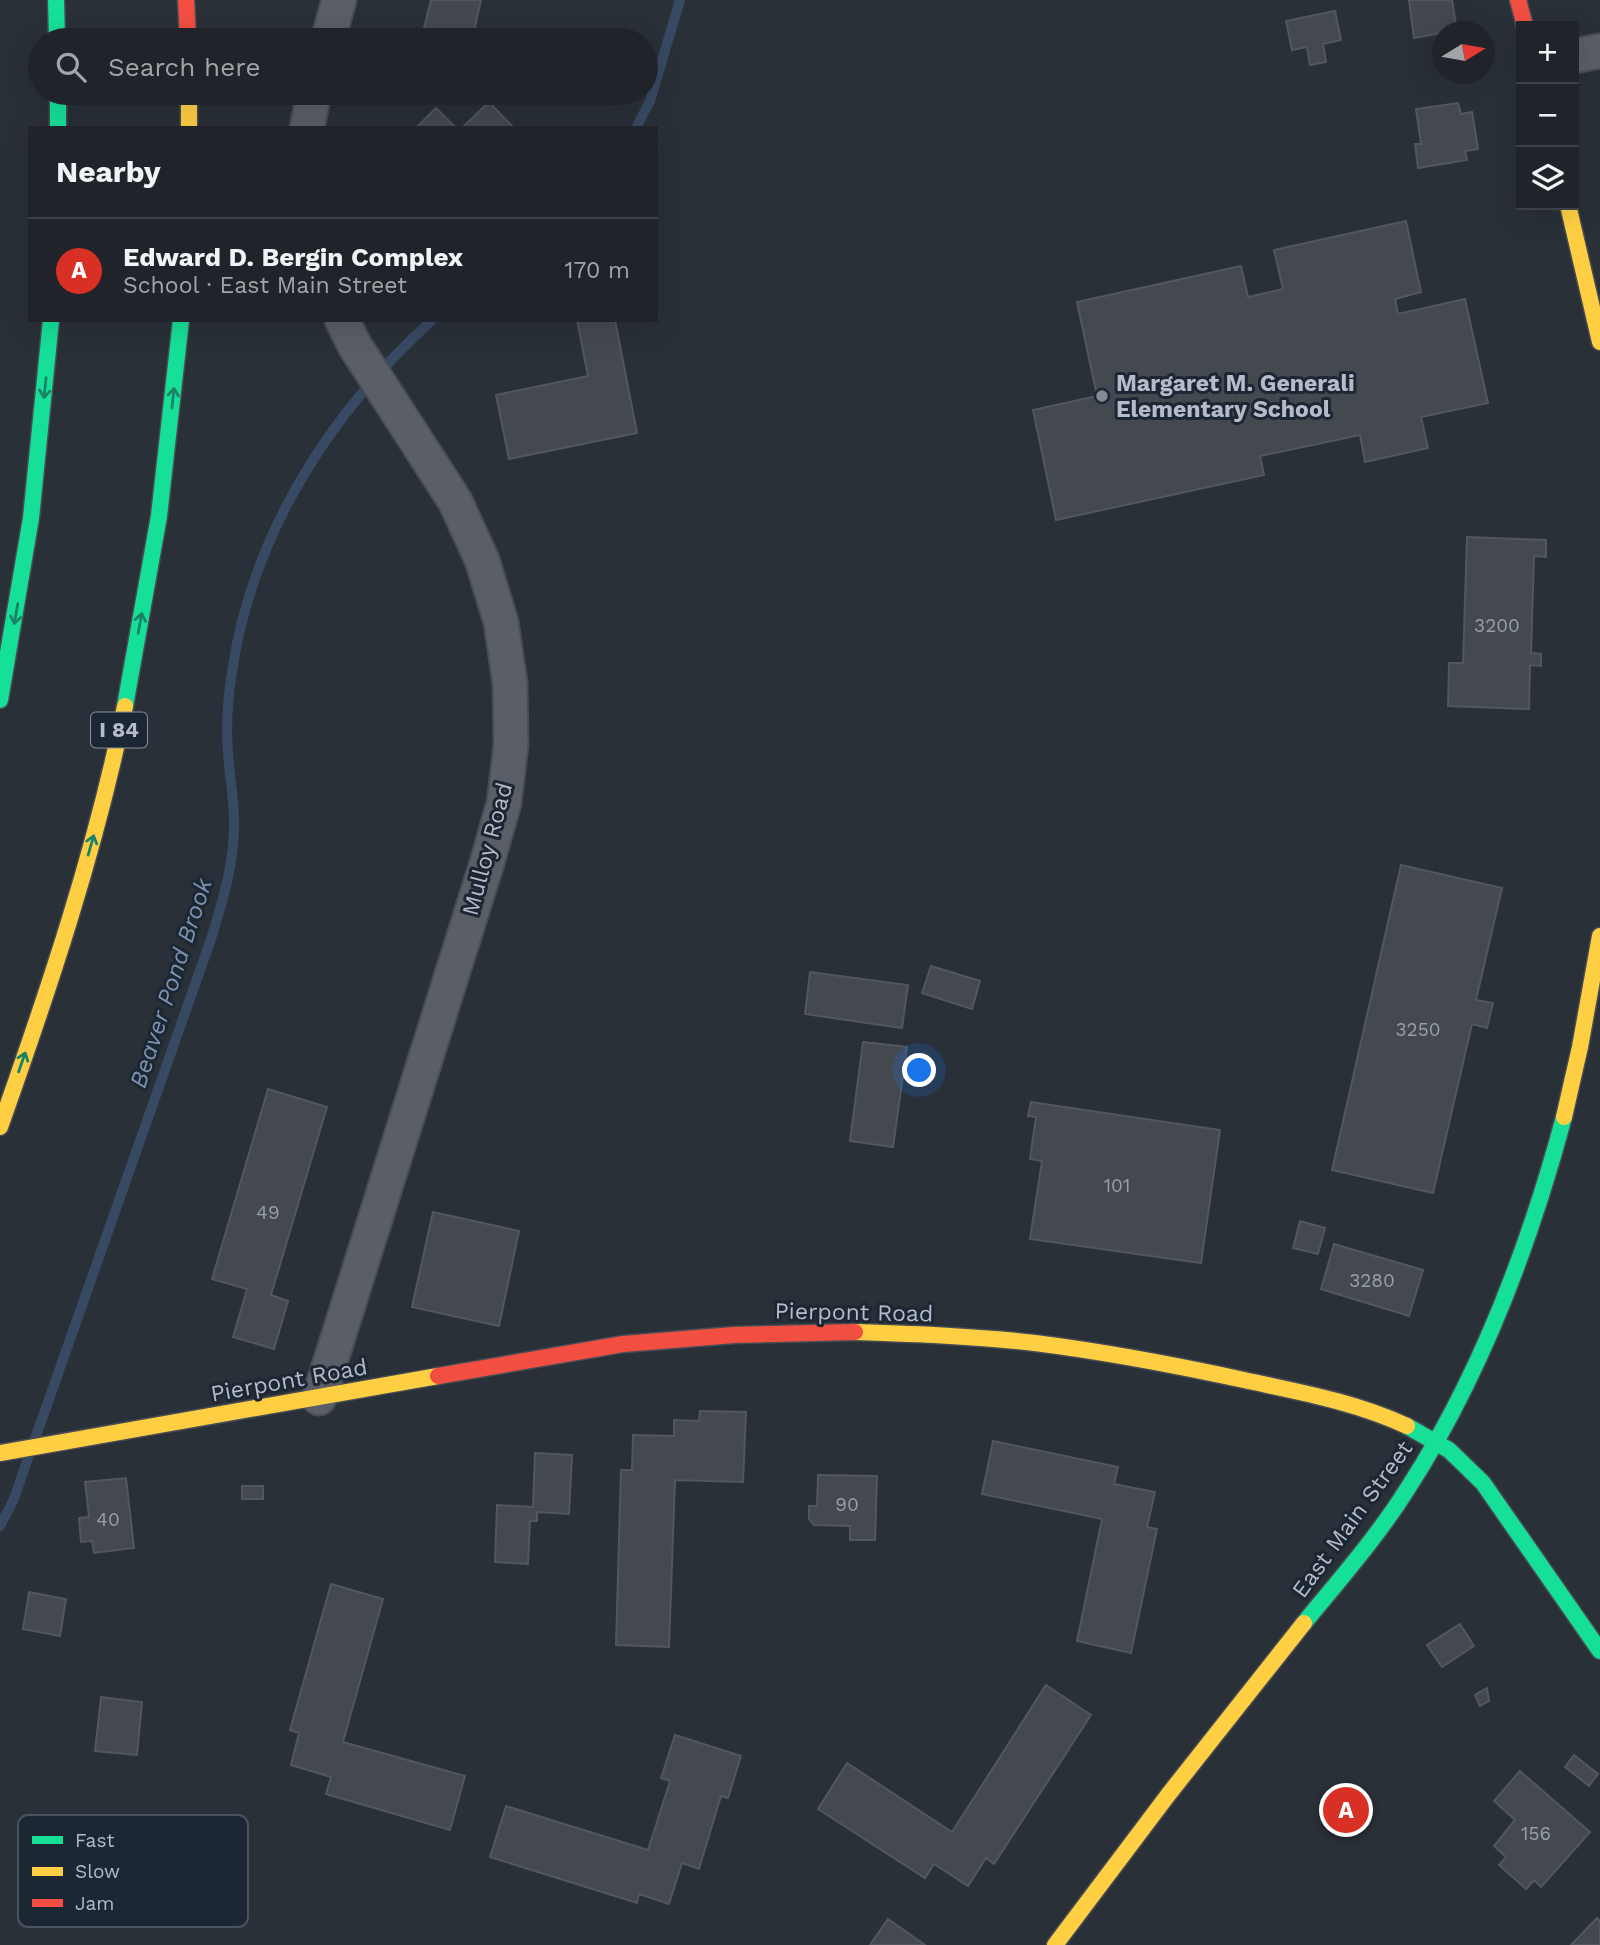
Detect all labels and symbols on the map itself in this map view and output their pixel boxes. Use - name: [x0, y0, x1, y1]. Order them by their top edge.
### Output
- north arrow: [1432, 21, 1495, 84]
- place label: Margaret M. Generali Elementary School: [1116, 370, 1355, 423]
- one-way arrow: [38, 376, 51, 399]
- one-way arrow: [167, 387, 180, 410]
- marker: Margaret M. Generali Elementary School: [1094, 388, 1110, 404]
- one-way arrow: [9, 602, 22, 625]
- one-way arrow: [134, 612, 147, 635]
- house number: 3200: [1474, 614, 1520, 637]
- road number: I 84: [91, 712, 147, 748]
- street label: Mulloy Road: [457, 780, 518, 919]
- one-way arrow: [86, 835, 99, 857]
- water label: Beaver Pond Brook: [124, 874, 218, 1091]
- house number: 3250: [1395, 1018, 1441, 1041]
- one-way arrow: [16, 1051, 29, 1073]
- your location: [902, 1053, 936, 1087]
- house number: 101: [1104, 1174, 1130, 1197]
- house number: 49: [256, 1201, 280, 1224]
- house number: 3280: [1349, 1269, 1395, 1292]
- street label: Pierpont Road: [774, 1298, 934, 1327]
- street label: Pierpont Road: [209, 1353, 370, 1408]
- street label: East Main Street: [1286, 1435, 1419, 1603]
- house number: 90: [835, 1493, 859, 1516]
- house number: 40: [96, 1508, 120, 1531]
- pin: A: [1323, 1784, 1369, 1836]
- legend: [18, 1815, 248, 1927]
- house number: 156: [1521, 1822, 1551, 1845]
- text: Fast: [75, 1829, 114, 1852]
- text: Slow: [75, 1860, 120, 1883]
- text: Jam: [75, 1892, 114, 1915]

